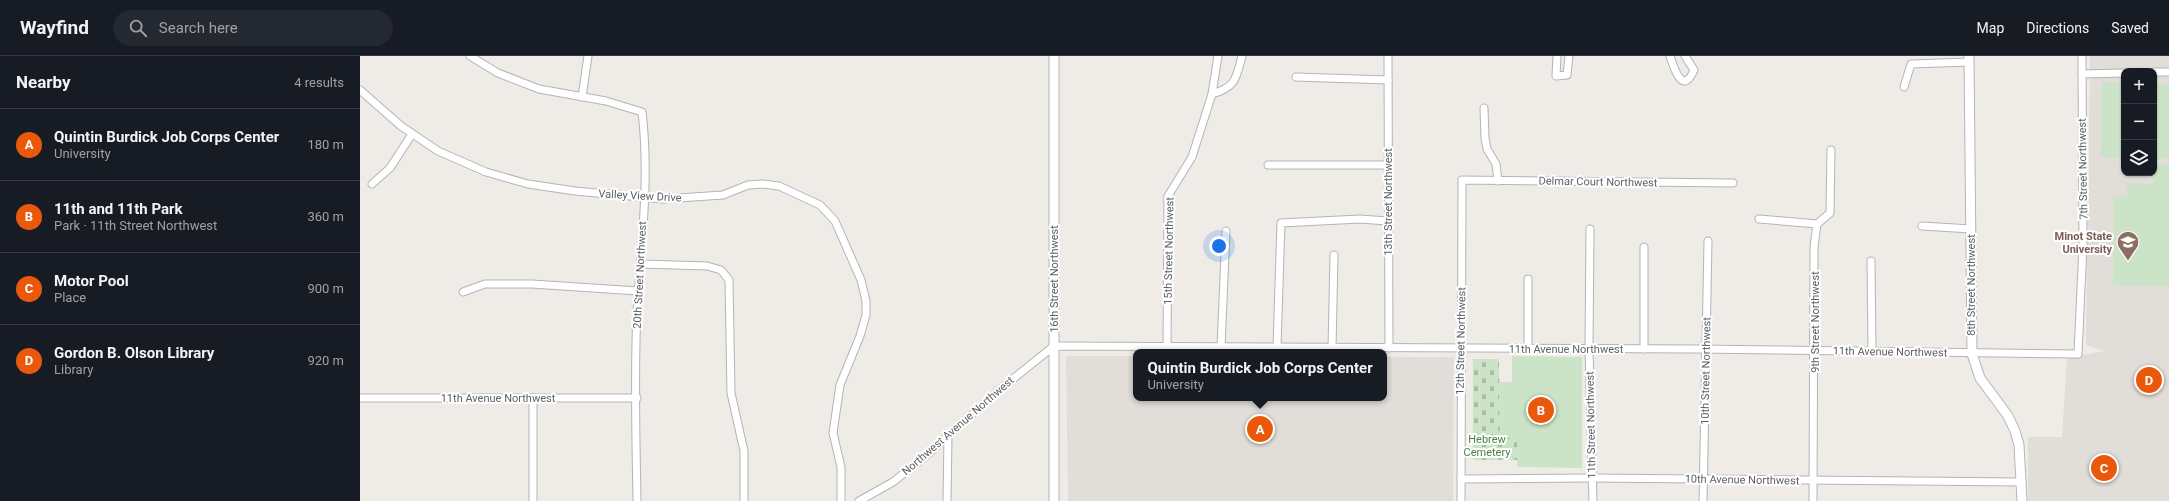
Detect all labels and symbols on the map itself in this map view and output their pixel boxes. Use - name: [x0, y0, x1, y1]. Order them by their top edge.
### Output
- street label: 7th Street Northwest: [2076, 118, 2090, 220]
- street label: 13th Street Northwest: [1382, 148, 1395, 256]
- street label: Delmar Court Northwest: [1538, 174, 1658, 190]
- street label: Valley View Drive: [598, 187, 682, 205]
- street label: 15th Street Northwest: [1162, 197, 1176, 305]
- street label: 20th Street Northwest: [631, 221, 649, 329]
- street label: 16th Street Northwest: [1048, 225, 1061, 333]
- school or university icon: Minot State University: [2115, 229, 2141, 262]
- place label: Minot State University: [2055, 230, 2112, 256]
- street label: 8th Street Northwest: [1965, 234, 1978, 336]
- your location: [1209, 236, 1229, 256]
- street label: 9th Street Northwest: [1809, 271, 1822, 373]
- street label: 12th Street Northwest: [1454, 287, 1468, 395]
- street label: 10th Street Northwest: [1699, 317, 1713, 425]
- street label: 11th Avenue Northwest: [1509, 343, 1624, 356]
- street label: 11th Avenue Northwest: [1833, 345, 1948, 360]
- pin: D: [2136, 365, 2162, 395]
- street label: 11th Street Northwest: [1584, 371, 1598, 479]
- street label: Northwest Avenue Northwest: [899, 374, 1017, 478]
- street label: 11th Avenue Northwest: [441, 392, 556, 405]
- pin: B: [1528, 395, 1554, 425]
- pin: A: [1247, 414, 1273, 444]
- park label: Hebrew Cemetery: [1464, 433, 1511, 459]
- pin: C: [2091, 453, 2117, 483]
- street label: 10th Avenue Northwest: [1685, 473, 1800, 488]

